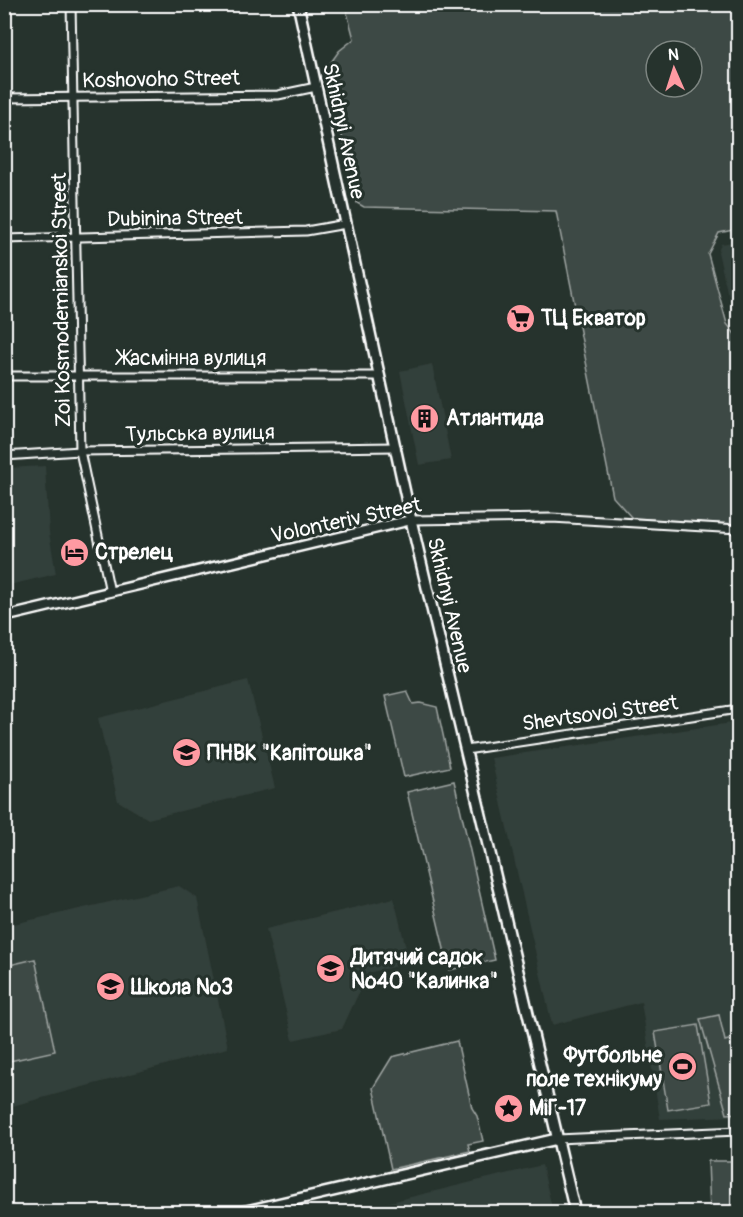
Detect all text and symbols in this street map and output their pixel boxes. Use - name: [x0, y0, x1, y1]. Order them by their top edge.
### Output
- north arrow: [644, 39, 704, 99]
- text: N: [667, 45, 679, 65]
- street label: Skhidnyi Avenue: [316, 61, 371, 202]
- street label: Koshovoho Street: [82, 65, 241, 94]
- street label: Zoi Kosmodemianskoi Street: [46, 172, 77, 428]
- street label: Dubinina Street: [107, 204, 244, 233]
- supermarket icon: ТЦ Екватор: [504, 302, 536, 334]
- place label: ТЦ Екватор: [540, 305, 646, 332]
- street label: Жасмінна вулиця: [115, 345, 266, 372]
- building icon: Атлантида: [409, 402, 441, 434]
- place label: Атлантида: [446, 405, 544, 432]
- street label: Тульська вулиця: [125, 419, 275, 448]
- street label: Volonteriv Street: [268, 491, 424, 550]
- street label: Skhidnyi Avenue: [421, 535, 478, 676]
- hotel icon: Стрелец: [58, 536, 90, 568]
- place label: Стрелец: [95, 539, 173, 566]
- street label: Shevtsovoi Street: [520, 689, 680, 738]
- school or university icon: ПНВК "Капітошка": [170, 737, 202, 769]
- place label: ПНВК "Капітошка": [207, 740, 372, 767]
- place label: Дитячий садок №40 "Калинка": [349, 944, 498, 995]
- school or university icon: Дитячий садок №40 "Калинка": [314, 953, 346, 985]
- school or university icon: Школа №3: [94, 971, 126, 1003]
- place label: Школа №3: [130, 974, 233, 1001]
- place label: Футбольне поле технікуму: [526, 1042, 663, 1093]
- sports icon: Футбольне поле технікуму: [667, 1051, 699, 1083]
- place icon: МіГ-17: [492, 1092, 524, 1124]
- place label: МіГ-17: [529, 1095, 587, 1122]

